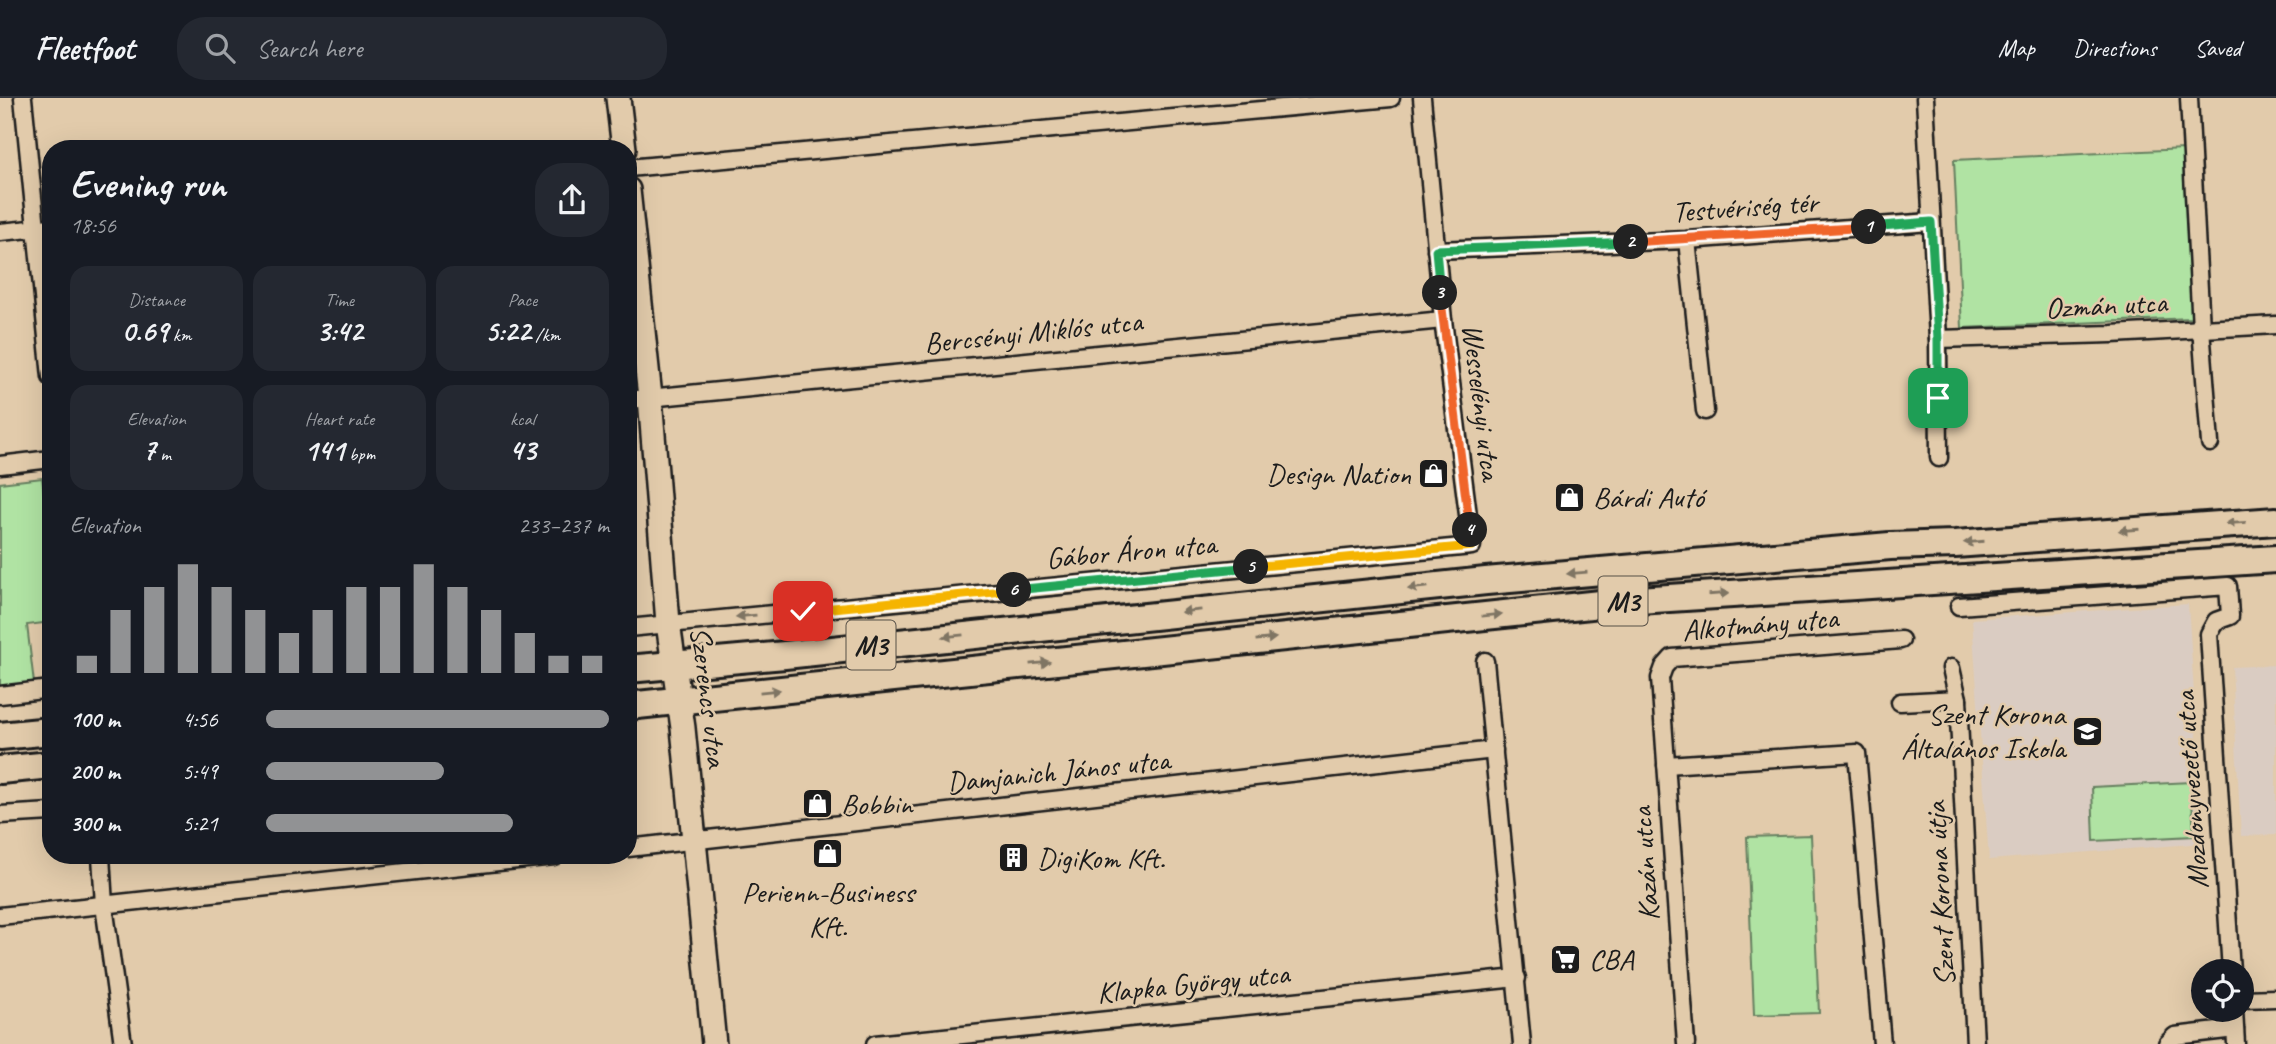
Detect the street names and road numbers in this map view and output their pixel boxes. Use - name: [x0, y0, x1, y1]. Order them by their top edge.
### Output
- street label: Testvériség tér: [1671, 183, 1822, 231]
- street label: Ozmán utca: [2044, 283, 2170, 327]
- street label: Bercsényi Miklós utca: [922, 301, 1146, 362]
- street label: Wesselényi utca: [1454, 322, 1511, 485]
- street label: Gábor Áron utca: [1044, 524, 1220, 577]
- road number: M3: [1598, 576, 1648, 626]
- street label: Alkotmány utca: [1681, 598, 1841, 650]
- road number: M3: [846, 620, 896, 670]
- street label: Szerencs utca: [682, 625, 737, 771]
- street label: Mozdonyvezető utca: [2165, 688, 2217, 890]
- street label: Damjanich János utca: [945, 740, 1174, 802]
- street label: Szent Korona útja: [1916, 799, 1964, 987]
- street label: Kazán utca: [1622, 804, 1668, 922]
- street label: Klapka György utca: [1095, 954, 1293, 1012]

